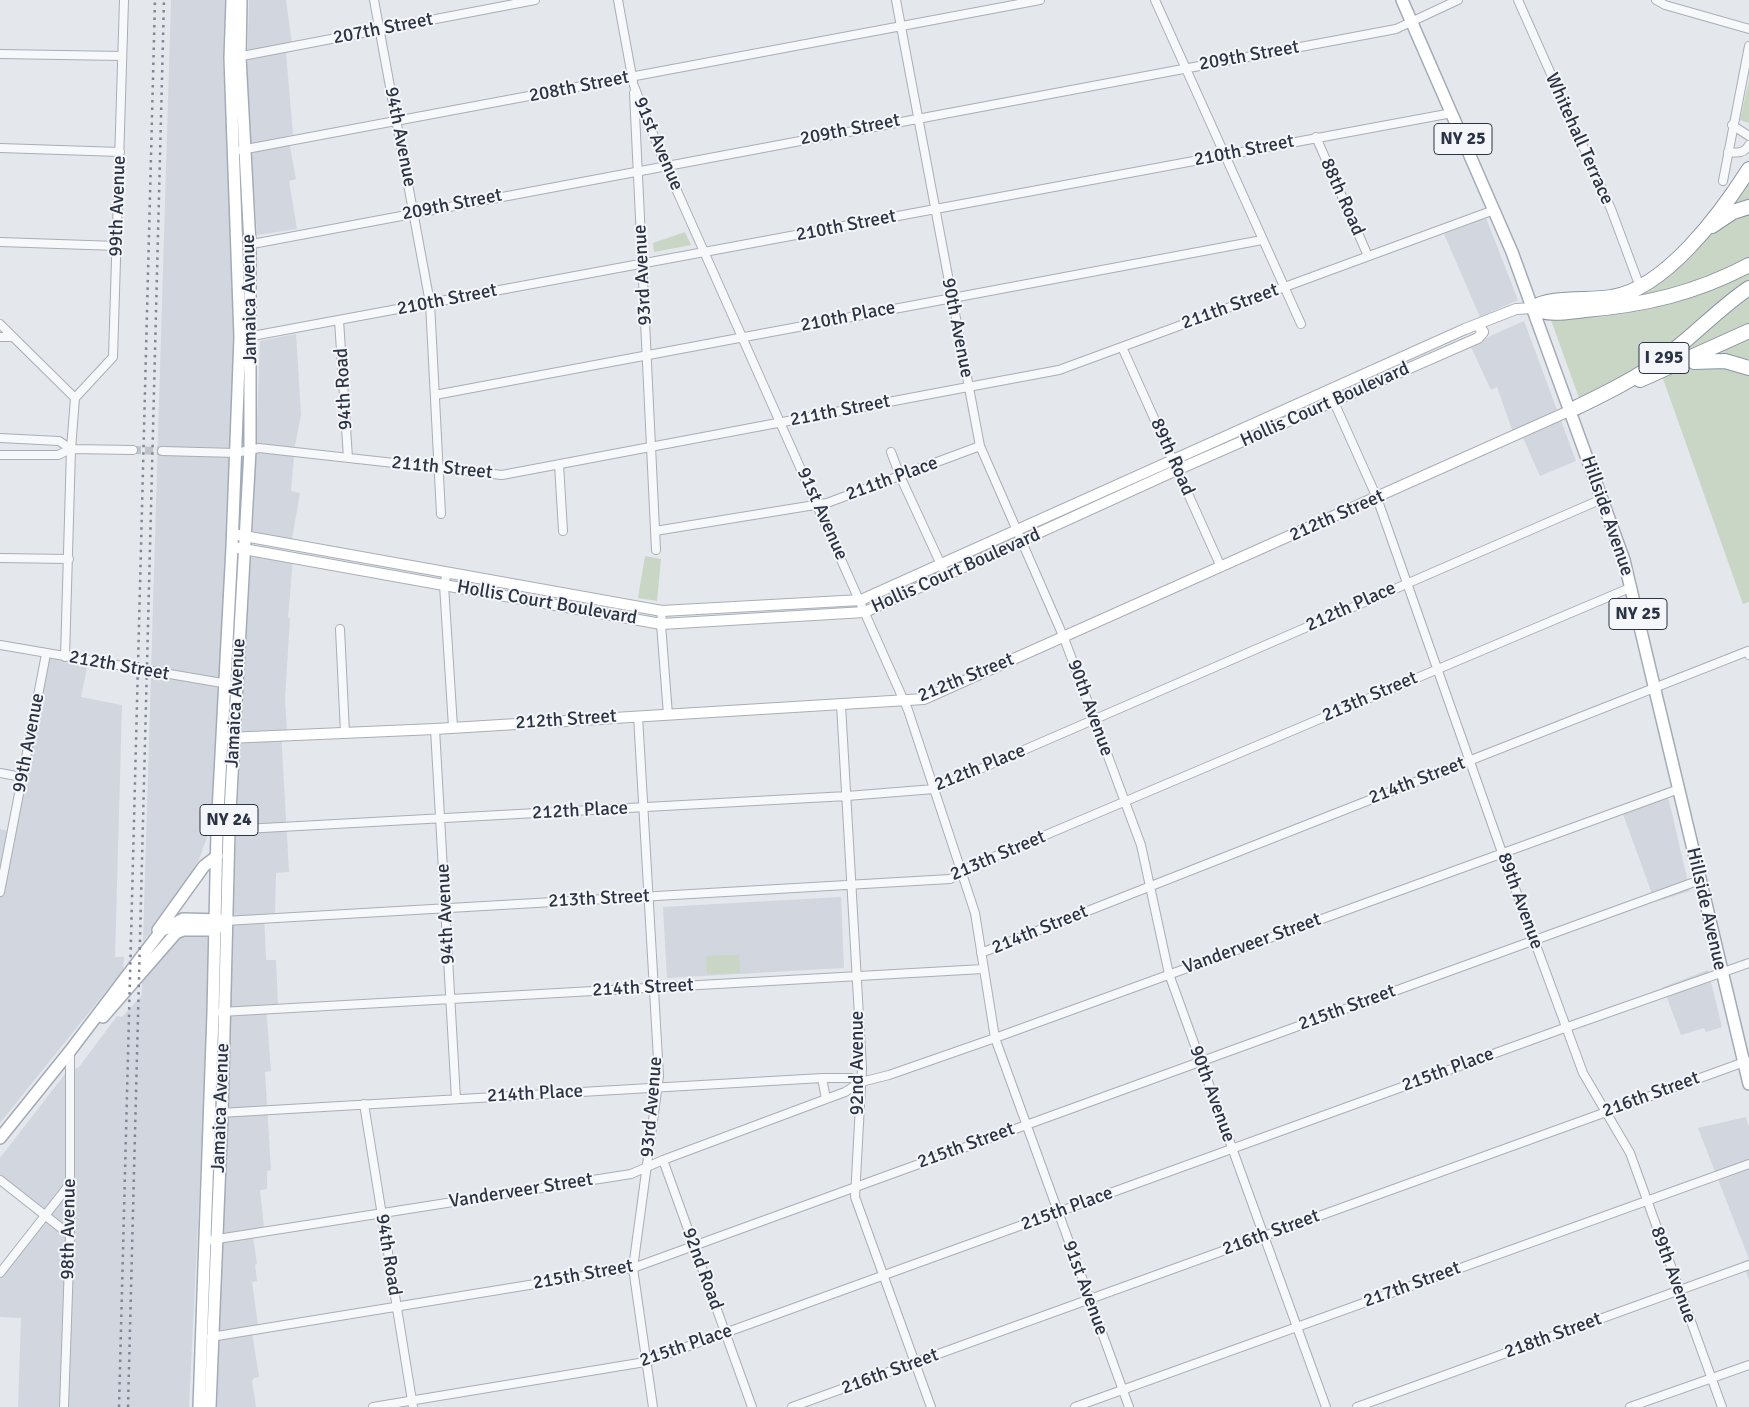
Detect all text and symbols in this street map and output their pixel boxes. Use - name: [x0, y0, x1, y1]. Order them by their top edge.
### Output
- street label: 207th Street: [331, 8, 435, 50]
- street label: 209th Street: [1197, 36, 1301, 76]
- street label: 208th Street: [527, 66, 631, 108]
- street label: Whitehall Terrace: [1540, 70, 1618, 208]
- street label: 94th Avenue: [379, 85, 421, 189]
- street label: 91st Avenue: [628, 94, 688, 194]
- street label: 209th Street: [798, 109, 902, 151]
- road number: NY 25: [1434, 124, 1492, 154]
- street label: 210th Street: [1192, 130, 1296, 172]
- street label: 99th Avenue: [105, 155, 131, 257]
- street label: 88th Road: [1315, 155, 1369, 239]
- street label: 209th Street: [400, 184, 504, 226]
- street label: 210th Street: [794, 205, 898, 247]
- street label: 93rd Avenue: [629, 224, 657, 326]
- street label: Jamaica Avenue: [237, 234, 263, 364]
- street label: 90th Avenue: [936, 276, 978, 380]
- street label: 210th Street: [395, 279, 499, 321]
- street label: 211th Street: [1178, 279, 1282, 335]
- street label: 210th Place: [799, 297, 897, 337]
- road number: I 295: [1639, 342, 1689, 373]
- street label: 94th Road: [330, 347, 358, 431]
- street label: Hollis Court Boulevard: [1237, 357, 1413, 453]
- street label: 211th Street: [788, 390, 892, 432]
- street label: 89th Road: [1145, 415, 1199, 499]
- street label: 211th Street: [390, 451, 494, 485]
- street label: 211th Place: [843, 452, 941, 506]
- street label: Hillside Avenue: [1576, 453, 1638, 579]
- street label: 91st Avenue: [791, 464, 853, 564]
- street label: 212th Street: [1286, 485, 1388, 547]
- street label: Hollis Court Boulevard: [868, 523, 1044, 619]
- street label: Hollis Court Boulevard: [455, 576, 639, 630]
- street label: 212th Place: [1302, 577, 1400, 637]
- road number: NY 25: [1609, 598, 1667, 630]
- street label: Jamaica Avenue: [221, 638, 251, 768]
- street label: 212th Street: [67, 646, 171, 686]
- street label: 212th Street: [915, 648, 1017, 708]
- street label: 90th Avenue: [1062, 657, 1118, 759]
- street label: 213th Street: [1319, 667, 1421, 727]
- street label: 99th Avenue: [8, 691, 50, 795]
- street label: 212th Street: [515, 705, 617, 735]
- street label: 212th Place: [931, 739, 1029, 797]
- street label: 214th Street: [1366, 752, 1468, 810]
- street label: 212th Place: [531, 797, 629, 825]
- road number: NY 24: [200, 804, 258, 836]
- street label: 213th Street: [947, 826, 1049, 886]
- street label: Hillside Avenue: [1681, 845, 1731, 973]
- street label: 89th Avenue: [1492, 850, 1548, 952]
- street label: 94th Avenue: [432, 863, 460, 965]
- street label: 213th Street: [548, 885, 650, 913]
- street label: 214th Street: [989, 900, 1091, 960]
- street label: Vanderveer Street: [1180, 908, 1324, 980]
- street label: 214th Street: [592, 974, 694, 1002]
- street label: 215th Street: [1295, 980, 1399, 1036]
- street label: 92nd Avenue: [847, 1011, 869, 1115]
- street label: Jamaica Avenue: [207, 1043, 235, 1173]
- street label: 90th Avenue: [1184, 1043, 1240, 1145]
- street label: 215th Place: [1399, 1043, 1497, 1097]
- street label: 93rd Avenue: [636, 1056, 668, 1158]
- street label: 216th Street: [1599, 1067, 1703, 1123]
- street label: 214th Place: [486, 1080, 584, 1108]
- street label: 215th Street: [914, 1118, 1018, 1174]
- street label: Vanderveer Street: [447, 1168, 595, 1214]
- street label: 98th Avenue: [57, 1178, 81, 1280]
- street label: 215th Place: [1018, 1182, 1116, 1236]
- street label: 216th Street: [1219, 1205, 1323, 1261]
- street label: 94th Road: [370, 1213, 406, 1297]
- street label: 89th Avenue: [1645, 1224, 1701, 1326]
- street label: 92nd Road: [677, 1225, 727, 1313]
- street label: 91st Avenue: [1057, 1238, 1113, 1338]
- street label: 215th Street: [531, 1255, 635, 1295]
- street label: 217th Street: [1360, 1257, 1464, 1313]
- street label: 218th Street: [1501, 1308, 1605, 1364]
- street label: 215th Place: [637, 1320, 735, 1372]
- street label: 216th Street: [838, 1344, 942, 1400]

